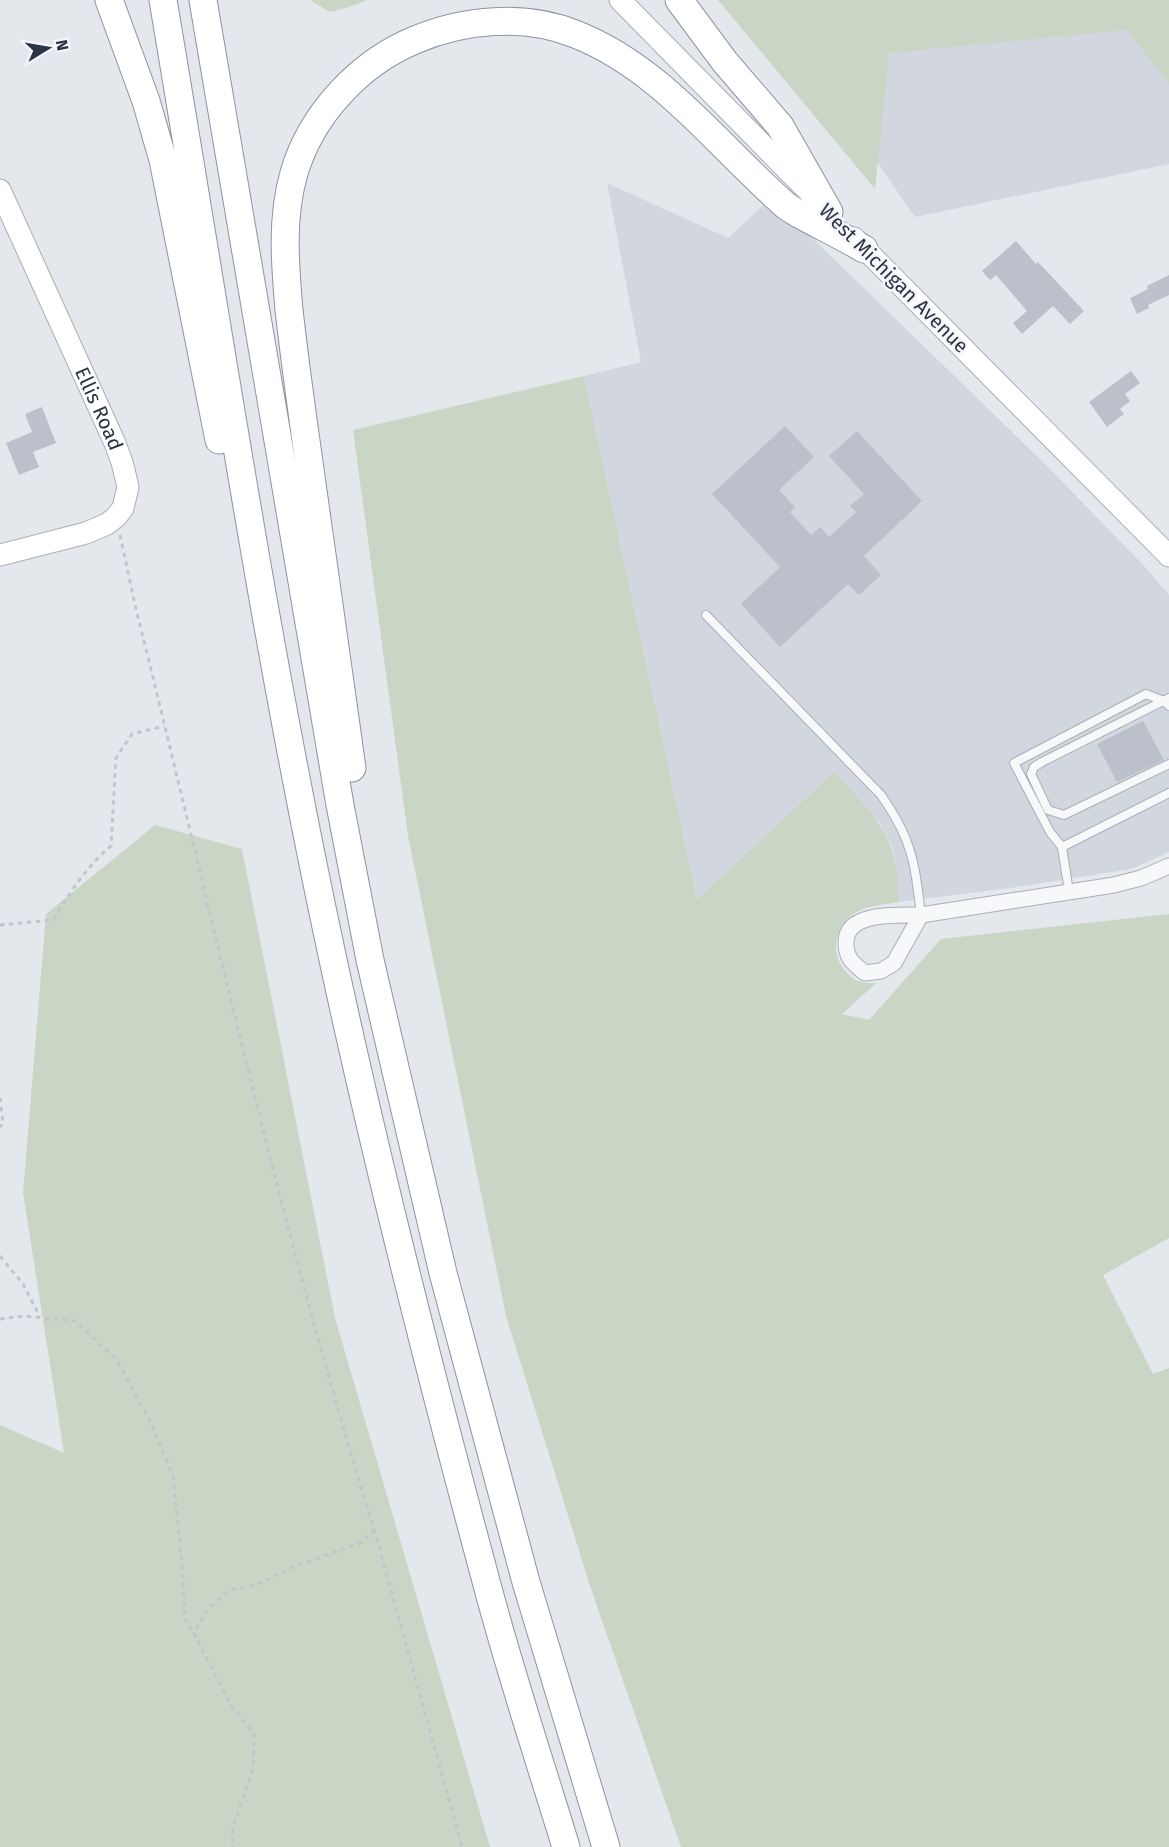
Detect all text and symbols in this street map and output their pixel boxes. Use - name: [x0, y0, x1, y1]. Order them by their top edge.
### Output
- north arrow: [18, 18, 78, 78]
- text: N: [52, 38, 73, 52]
- street label: West Michigan Avenue: [814, 198, 974, 358]
- street label: Ellis Road: [70, 363, 128, 453]

